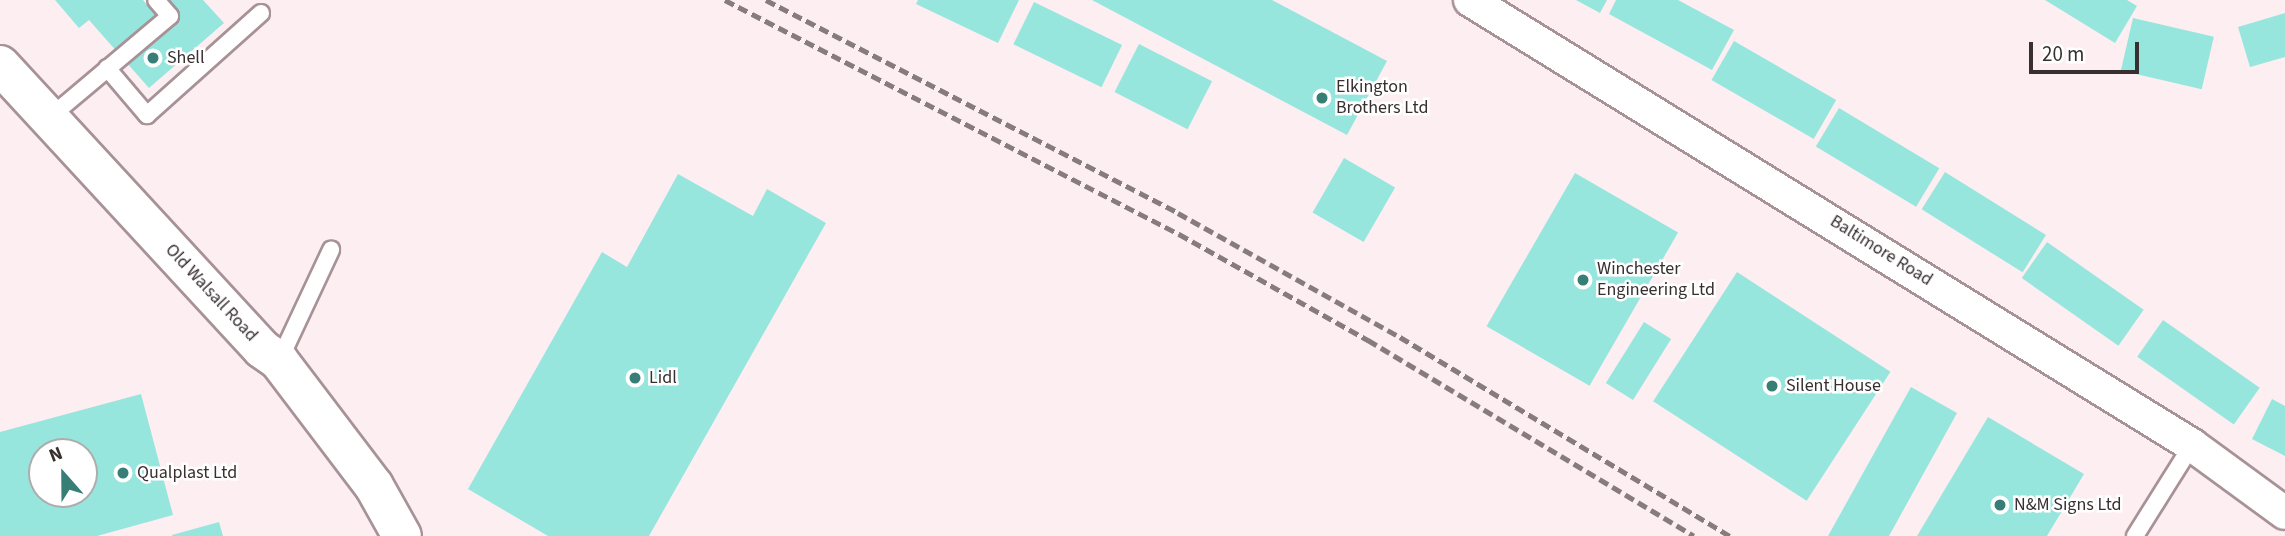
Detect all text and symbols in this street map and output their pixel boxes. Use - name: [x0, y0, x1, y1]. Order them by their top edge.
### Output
- scale bar: [2033, 28, 2143, 72]
- text: 20 m: [2042, 39, 2084, 69]
- place label: Shell: [167, 47, 205, 69]
- marker: Shell: [145, 50, 161, 66]
- place label: Elkington Brothers Ltd: [1336, 77, 1428, 119]
- marker: Elkington Brothers Ltd: [1314, 90, 1330, 106]
- street label: Baltimore Road: [1826, 211, 1936, 291]
- street label: Old Walsall Road: [160, 240, 262, 346]
- place label: Winchester Engineering Ltd: [1597, 259, 1715, 302]
- marker: Winchester Engineering Ltd: [1575, 272, 1591, 288]
- place label: Lidl: [649, 367, 677, 389]
- marker: Lidl: [627, 370, 643, 386]
- place label: Silent House: [1786, 375, 1881, 397]
- marker: Silent House: [1764, 378, 1780, 394]
- north arrow: [28, 438, 98, 508]
- text: N: [45, 440, 67, 470]
- place label: Qualplast Ltd: [137, 462, 237, 484]
- marker: Qualplast Ltd: [115, 465, 131, 481]
- place label: N&M Signs Ltd: [2014, 494, 2122, 516]
- marker: N&M Signs Ltd: [1992, 497, 2008, 513]

